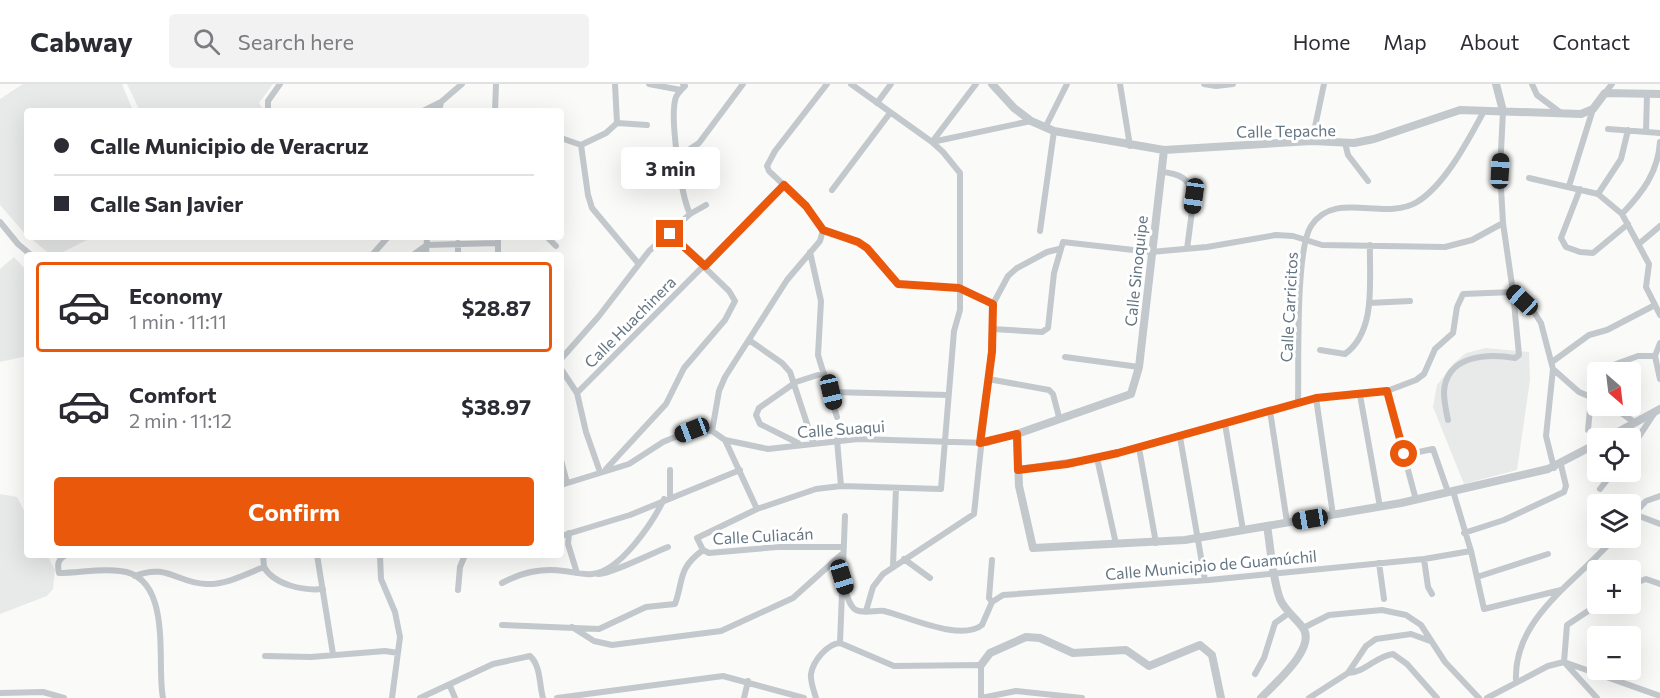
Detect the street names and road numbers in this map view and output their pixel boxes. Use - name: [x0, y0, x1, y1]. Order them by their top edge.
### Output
- street label: Calle Tepache: [1236, 120, 1336, 141]
- street label: Calle Sinoquipe: [1120, 215, 1151, 327]
- street label: Calle Carricitos: [1276, 251, 1301, 363]
- street label: Calle Huachinera: [580, 272, 679, 371]
- street label: Calle Suaqui: [796, 416, 886, 441]
- street label: Calle Culiacán: [712, 523, 814, 548]
- street label: Calle Municipio de Guamúchil: [1104, 546, 1318, 583]

